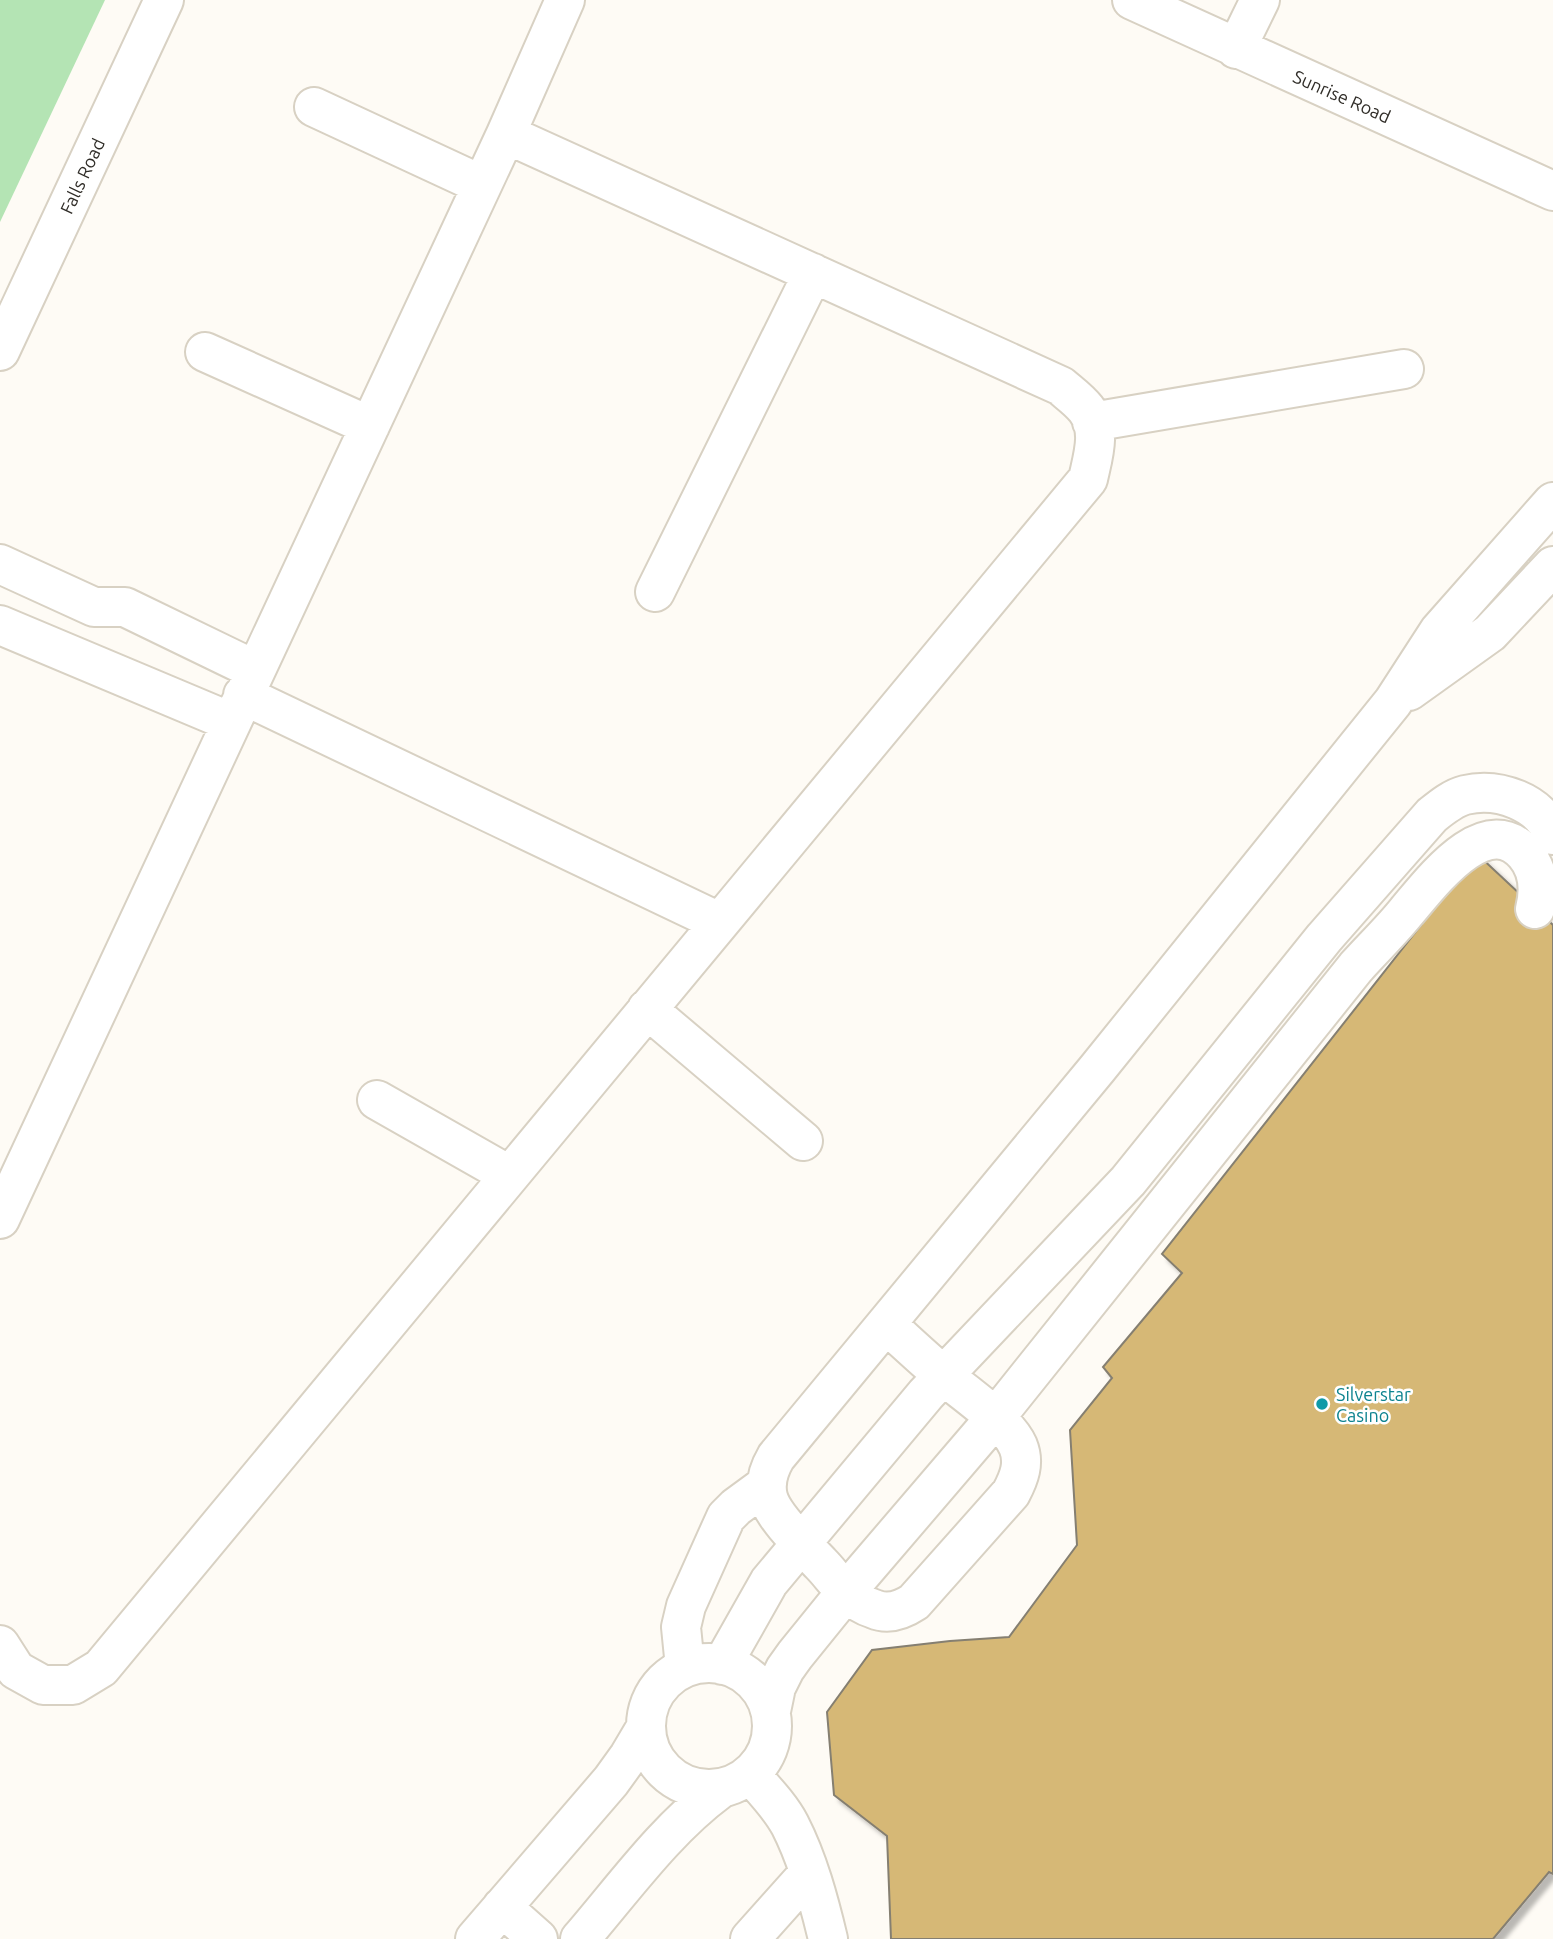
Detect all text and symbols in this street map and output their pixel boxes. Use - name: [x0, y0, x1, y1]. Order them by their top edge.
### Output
- street label: Sunrise Road: [1290, 66, 1394, 126]
- street label: Falls Road: [56, 135, 108, 217]
- place label: Silverstar Casino: [1336, 1384, 1411, 1425]
- marker: Silverstar Casino: [1314, 1396, 1330, 1412]

